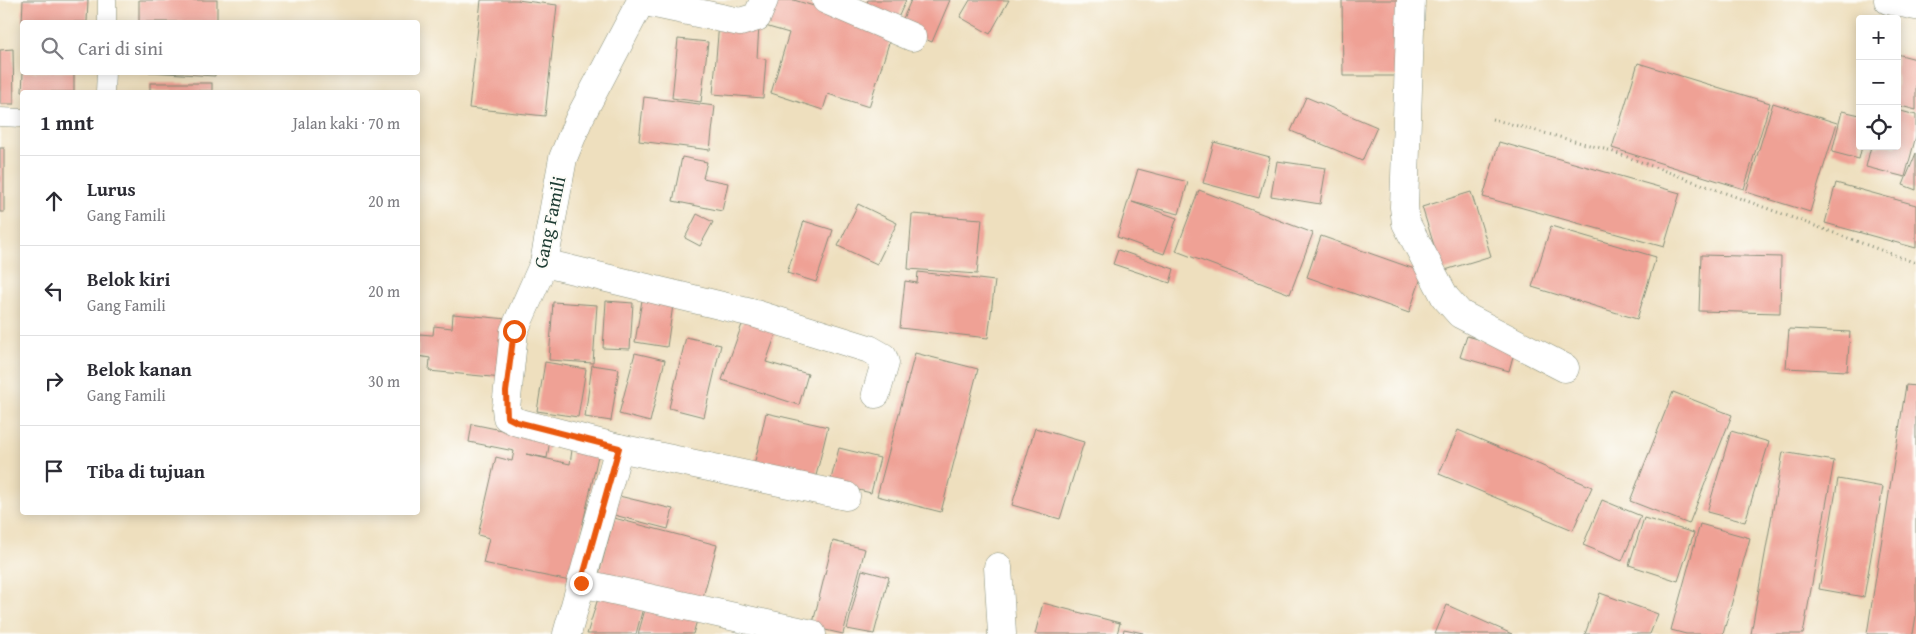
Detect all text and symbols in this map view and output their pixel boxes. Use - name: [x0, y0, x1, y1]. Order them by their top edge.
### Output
- map controls: [1856, 15, 1901, 150]
- button: +: [1856, 15, 1901, 60]
- search box: [20, 20, 420, 75]
- icon: search: [38, 34, 66, 62]
- text: Cari di sini: [78, 34, 163, 62]
- button: −: [1856, 60, 1901, 105]
- button: locate: [1856, 105, 1901, 150]
- text: 1 mnt: [40, 107, 94, 138]
- text: Jalan kaki · 70 m: [293, 111, 400, 135]
- street label: Gang Famili: [526, 173, 572, 271]
- text: Lurus: [87, 175, 136, 203]
- icon: ahead: [40, 187, 68, 215]
- text: 20 m: [368, 189, 400, 213]
- text: Gang Famili: [87, 203, 166, 227]
- text: Belok kiri: [87, 265, 170, 293]
- icon: left: [40, 277, 68, 305]
- text: 20 m: [368, 279, 400, 303]
- text: Gang Famili: [87, 293, 166, 317]
- route start: [503, 320, 526, 343]
- text: Belok kanan: [87, 355, 192, 383]
- icon: right: [40, 367, 68, 395]
- text: 30 m: [368, 369, 400, 393]
- text: Gang Famili: [87, 383, 166, 407]
- icon: arrive: [40, 457, 68, 485]
- text: Tiba di tujuan: [87, 457, 205, 485]
- route end: [570, 572, 593, 595]

